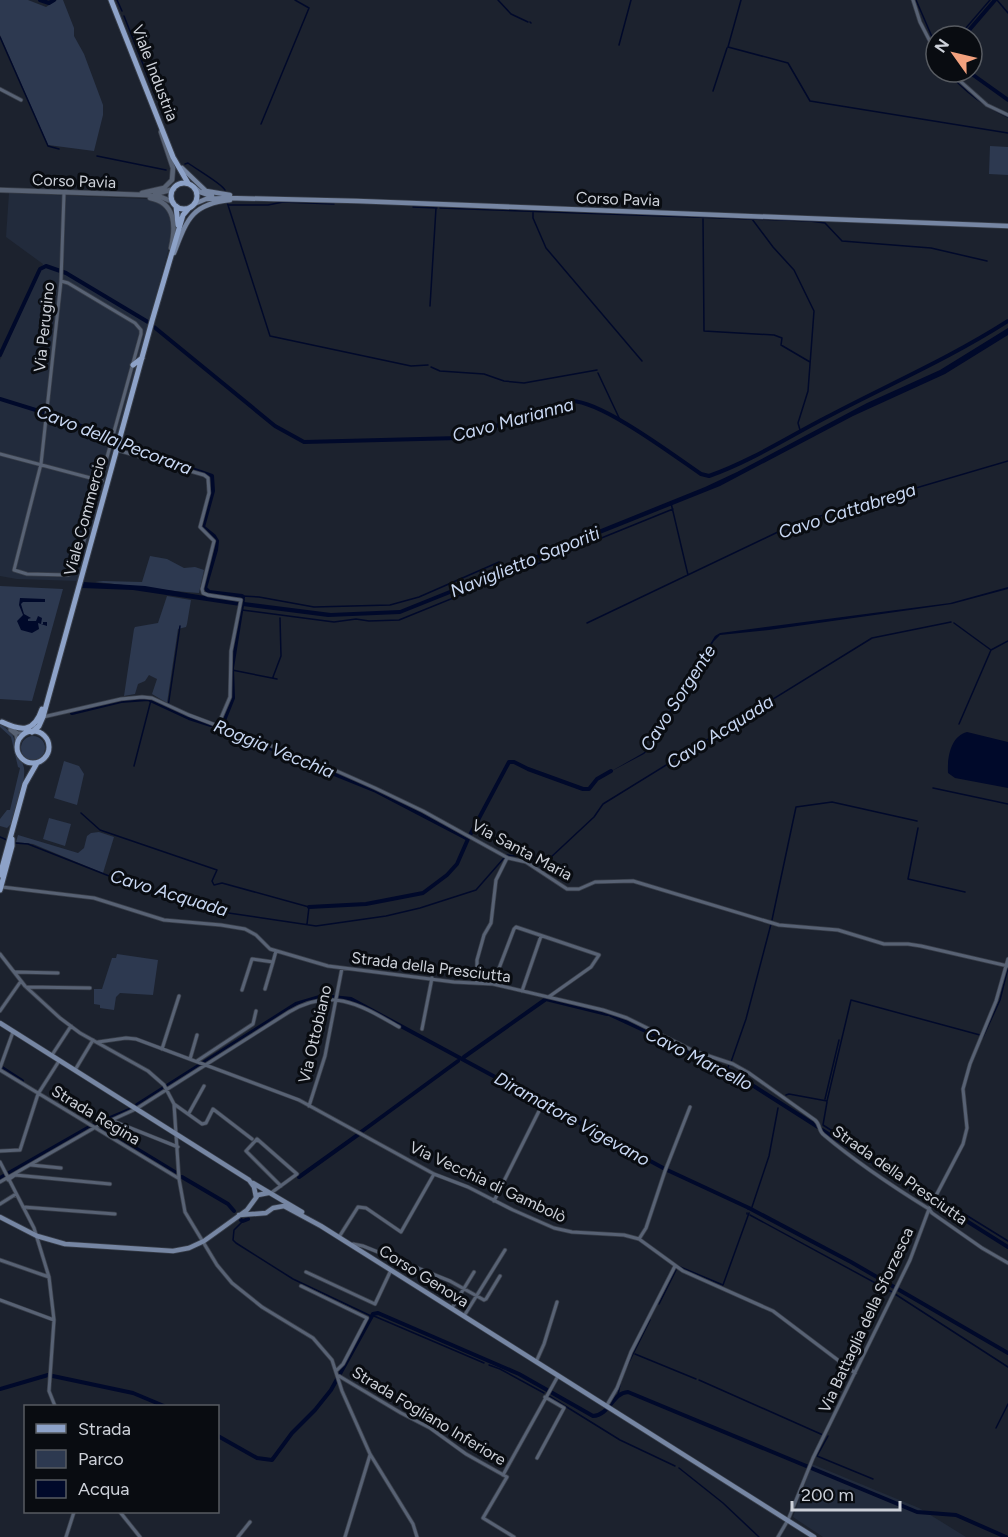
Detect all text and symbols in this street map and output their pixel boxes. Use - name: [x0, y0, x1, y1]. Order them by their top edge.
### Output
- street label: Viale Industria: [128, 22, 182, 124]
- north arrow: [924, 24, 984, 84]
- text: N: [931, 35, 953, 56]
- street label: Corso Pavia: [32, 170, 116, 192]
- street label: Corso Pavia: [576, 188, 660, 210]
- street label: Via Perugino: [30, 281, 58, 373]
- water label: Cavo Marianna: [450, 393, 577, 447]
- water label: Cavo della Pecorara: [33, 400, 195, 480]
- street label: Viale Commercio: [60, 454, 110, 578]
- water label: Cavo Cattabrega: [775, 478, 919, 544]
- water label: Naviglietto Saporiti: [447, 522, 604, 602]
- water label: Cavo Sorgente: [635, 641, 721, 755]
- water label: Cavo Acquada: [662, 690, 778, 774]
- water label: Roggia Vecchia: [211, 715, 338, 783]
- street label: Via Santa Maria: [469, 816, 575, 884]
- water label: Cavo Acquada: [107, 865, 231, 921]
- street label: Strada della Presciutta: [350, 948, 512, 986]
- street label: Via Ottobiano: [294, 983, 336, 1085]
- water label: Cavo Marcello: [642, 1022, 756, 1096]
- water label: Diramatore Vigevano: [490, 1067, 654, 1171]
- street label: Strada Regina: [48, 1081, 144, 1149]
- street label: Strada della Presciutta: [829, 1121, 971, 1229]
- street label: Via Vecchia di Gambolò: [407, 1137, 569, 1227]
- street label: Via Battaglia della Sforzesca: [815, 1224, 917, 1416]
- street label: Corso Genova: [376, 1241, 472, 1311]
- street label: Strada Fogliano Inferiore: [349, 1362, 510, 1470]
- legend: [24, 1405, 219, 1513]
- text: Strada: [78, 1418, 131, 1440]
- text: Parco: [78, 1448, 124, 1470]
- scale bar: [792, 1474, 900, 1512]
- text: Acqua: [78, 1478, 129, 1500]
- text: 200 m: [801, 1484, 854, 1506]

